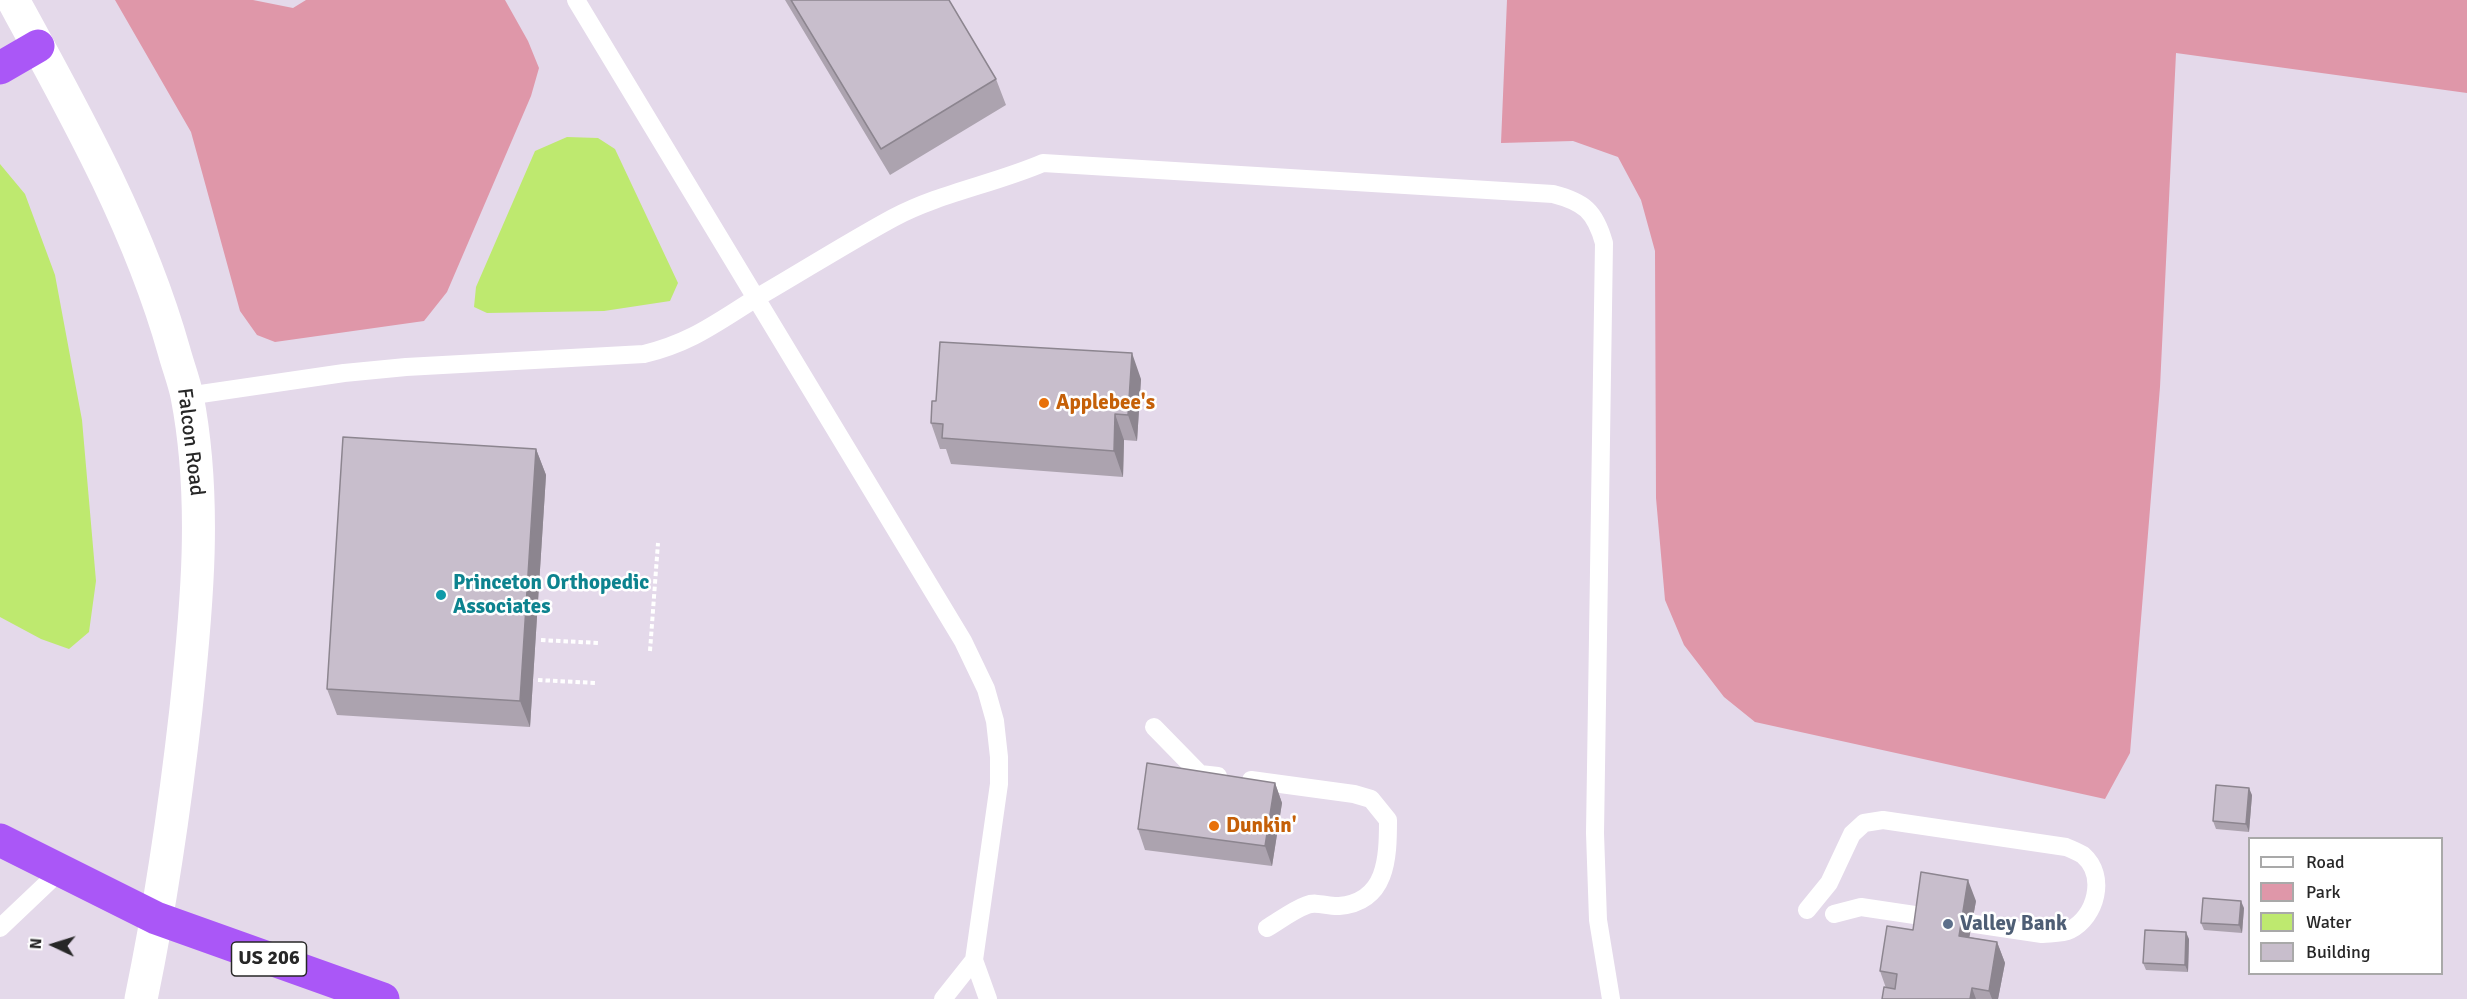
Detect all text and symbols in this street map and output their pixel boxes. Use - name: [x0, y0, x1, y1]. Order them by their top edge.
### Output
- street label: Falcon Road: [171, 387, 209, 497]
- place label: Applebee's: [1056, 390, 1155, 416]
- marker: Applebee's: [1037, 396, 1051, 410]
- place label: Princeton Orthopedic Associates: [453, 570, 649, 620]
- marker: Princeton Orthopedic Associates: [434, 588, 448, 602]
- place label: Dunkin': [1226, 813, 1297, 839]
- marker: Dunkin': [1207, 819, 1221, 833]
- legend: [2248, 837, 2443, 975]
- text: Road: [2306, 851, 2345, 873]
- text: Park: [2306, 881, 2341, 903]
- place label: Valley Bank: [1960, 911, 2067, 937]
- text: Water: [2306, 911, 2351, 933]
- north arrow: [24, 915, 84, 975]
- marker: Valley Bank: [1941, 917, 1955, 931]
- text: N: [26, 937, 46, 950]
- text: Building: [2306, 941, 2370, 963]
- road number: US 206: [232, 942, 306, 976]

